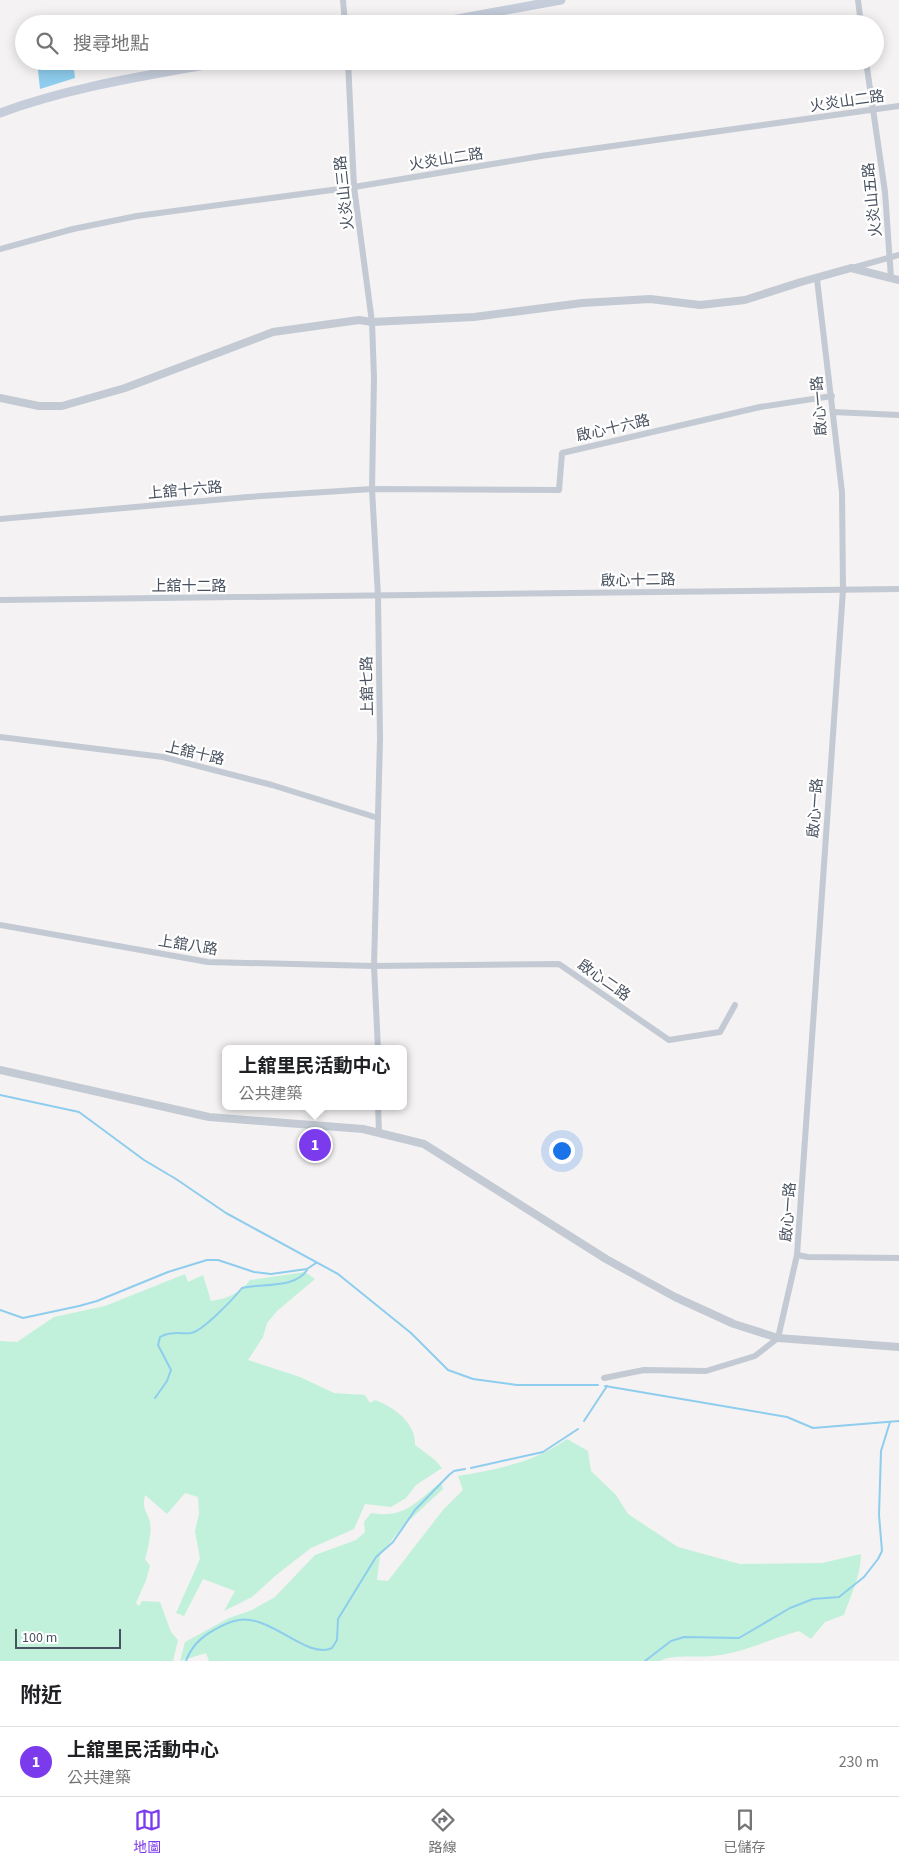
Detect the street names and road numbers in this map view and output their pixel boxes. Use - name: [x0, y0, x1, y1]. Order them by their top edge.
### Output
- street label: 火炎山二路: [808, 86, 886, 117]
- street label: 火炎山二路: [407, 143, 485, 176]
- street label: 火炎山三路: [330, 155, 359, 231]
- street label: 火炎山五路: [858, 162, 887, 238]
- street label: 啟心一路: [806, 375, 833, 437]
- street label: 啟心十六路: [574, 410, 652, 447]
- street label: 上舘十六路: [147, 477, 223, 504]
- street label: 啟心十二路: [600, 569, 676, 592]
- street label: 上舘十二路: [151, 576, 227, 597]
- street label: 上舘七路: [356, 656, 379, 716]
- street label: 上舘十路: [163, 737, 226, 770]
- street label: 啟心一路: [803, 777, 828, 839]
- street label: 上舘八路: [157, 930, 219, 961]
- street label: 啟心二路: [573, 955, 634, 1006]
- street label: 啟心一路: [776, 1181, 801, 1243]

